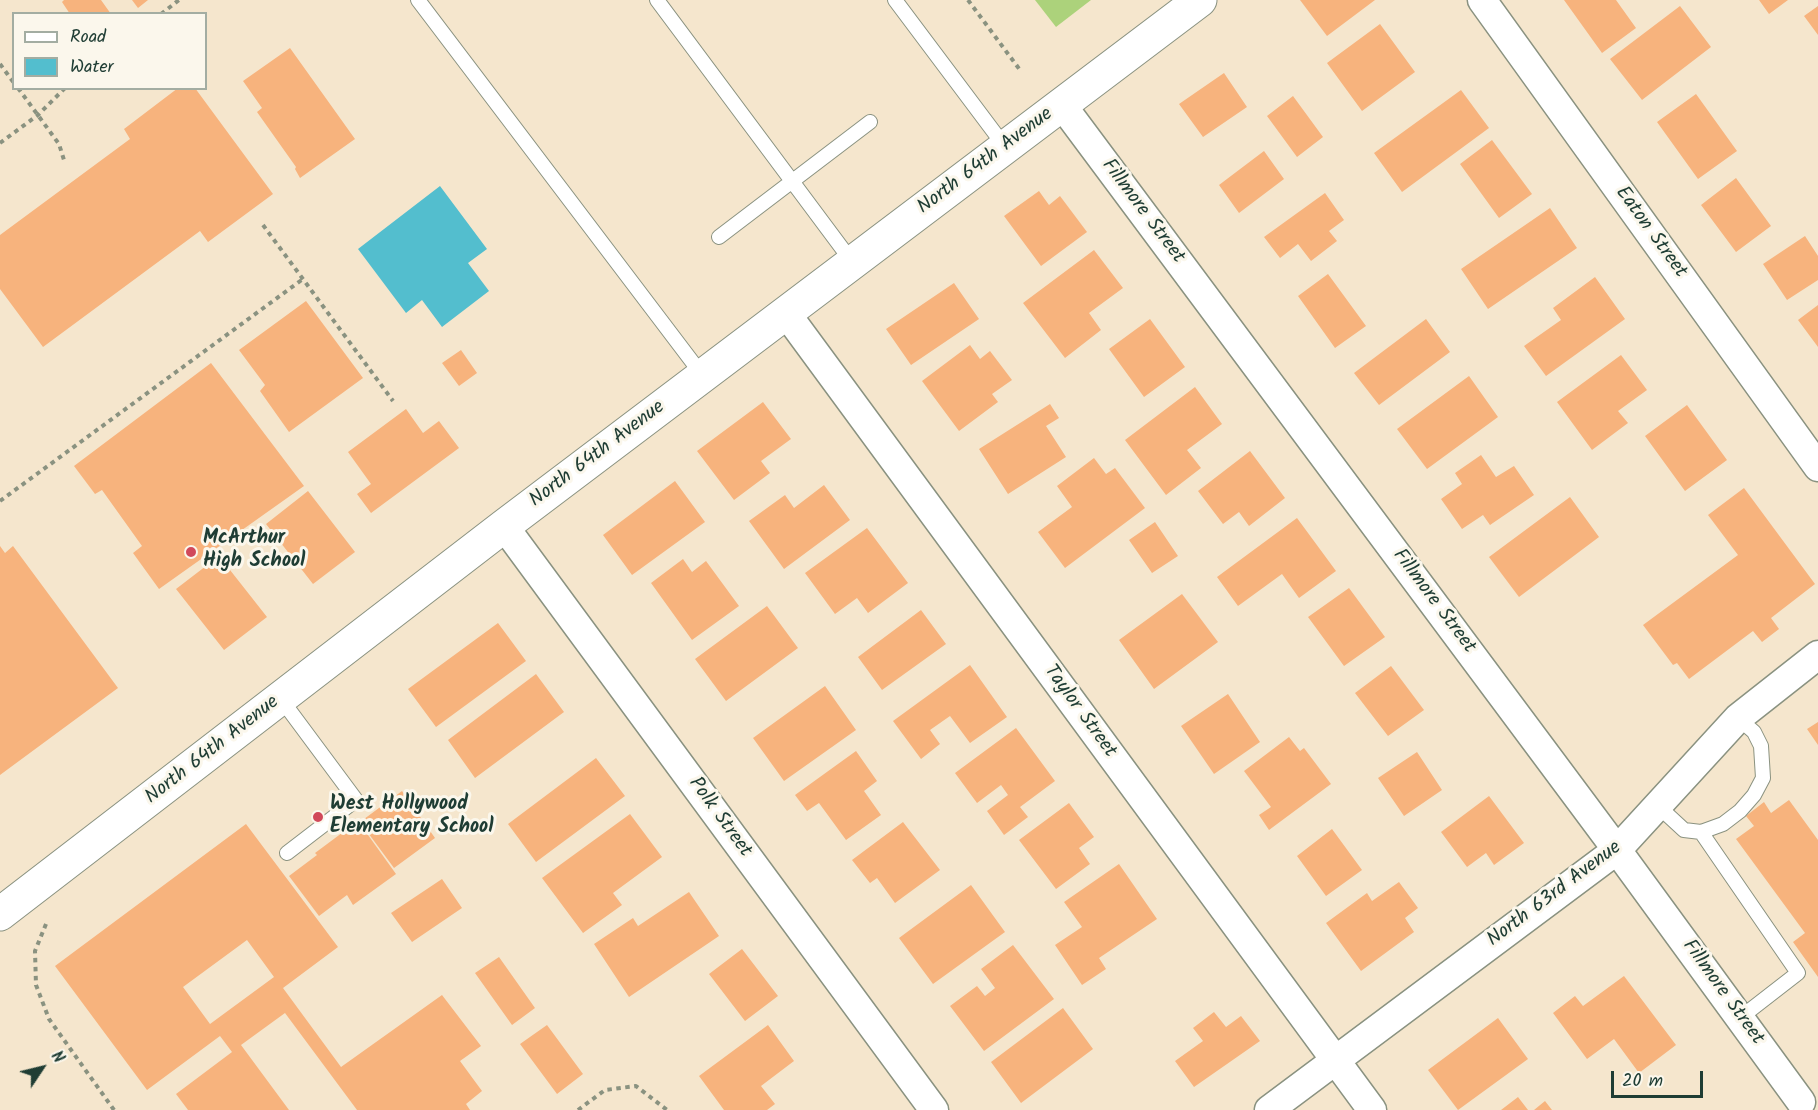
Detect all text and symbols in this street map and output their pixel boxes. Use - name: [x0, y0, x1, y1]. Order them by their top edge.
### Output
- legend: [12, 12, 207, 90]
- text: Road: [70, 23, 106, 52]
- text: Water: [70, 53, 114, 82]
- street label: North 64th Avenue: [914, 103, 1058, 221]
- street label: Fillmore Street: [1095, 155, 1189, 269]
- street label: Eaton Street: [1609, 183, 1691, 283]
- street label: North 64th Avenue: [526, 396, 670, 514]
- place label: McArthur High School: [203, 528, 305, 575]
- marker: McArthur High School: [184, 545, 198, 559]
- street label: Fillmore Street: [1386, 545, 1480, 659]
- street label: Taylor Street: [1037, 661, 1121, 763]
- street label: North 64th Avenue: [141, 691, 285, 811]
- street label: Polk Street: [682, 773, 756, 863]
- place label: West Hollywood Elementary School: [330, 794, 494, 841]
- marker: West Hollywood Elementary School: [311, 810, 325, 824]
- street label: North 63rd Avenue: [1483, 837, 1627, 953]
- street label: Fillmore Street: [1676, 936, 1768, 1050]
- north arrow: [12, 1038, 72, 1098]
- text: N: [44, 1046, 70, 1069]
- scale bar: [1614, 1059, 1706, 1097]
- text: 20 m: [1622, 1067, 1663, 1096]

